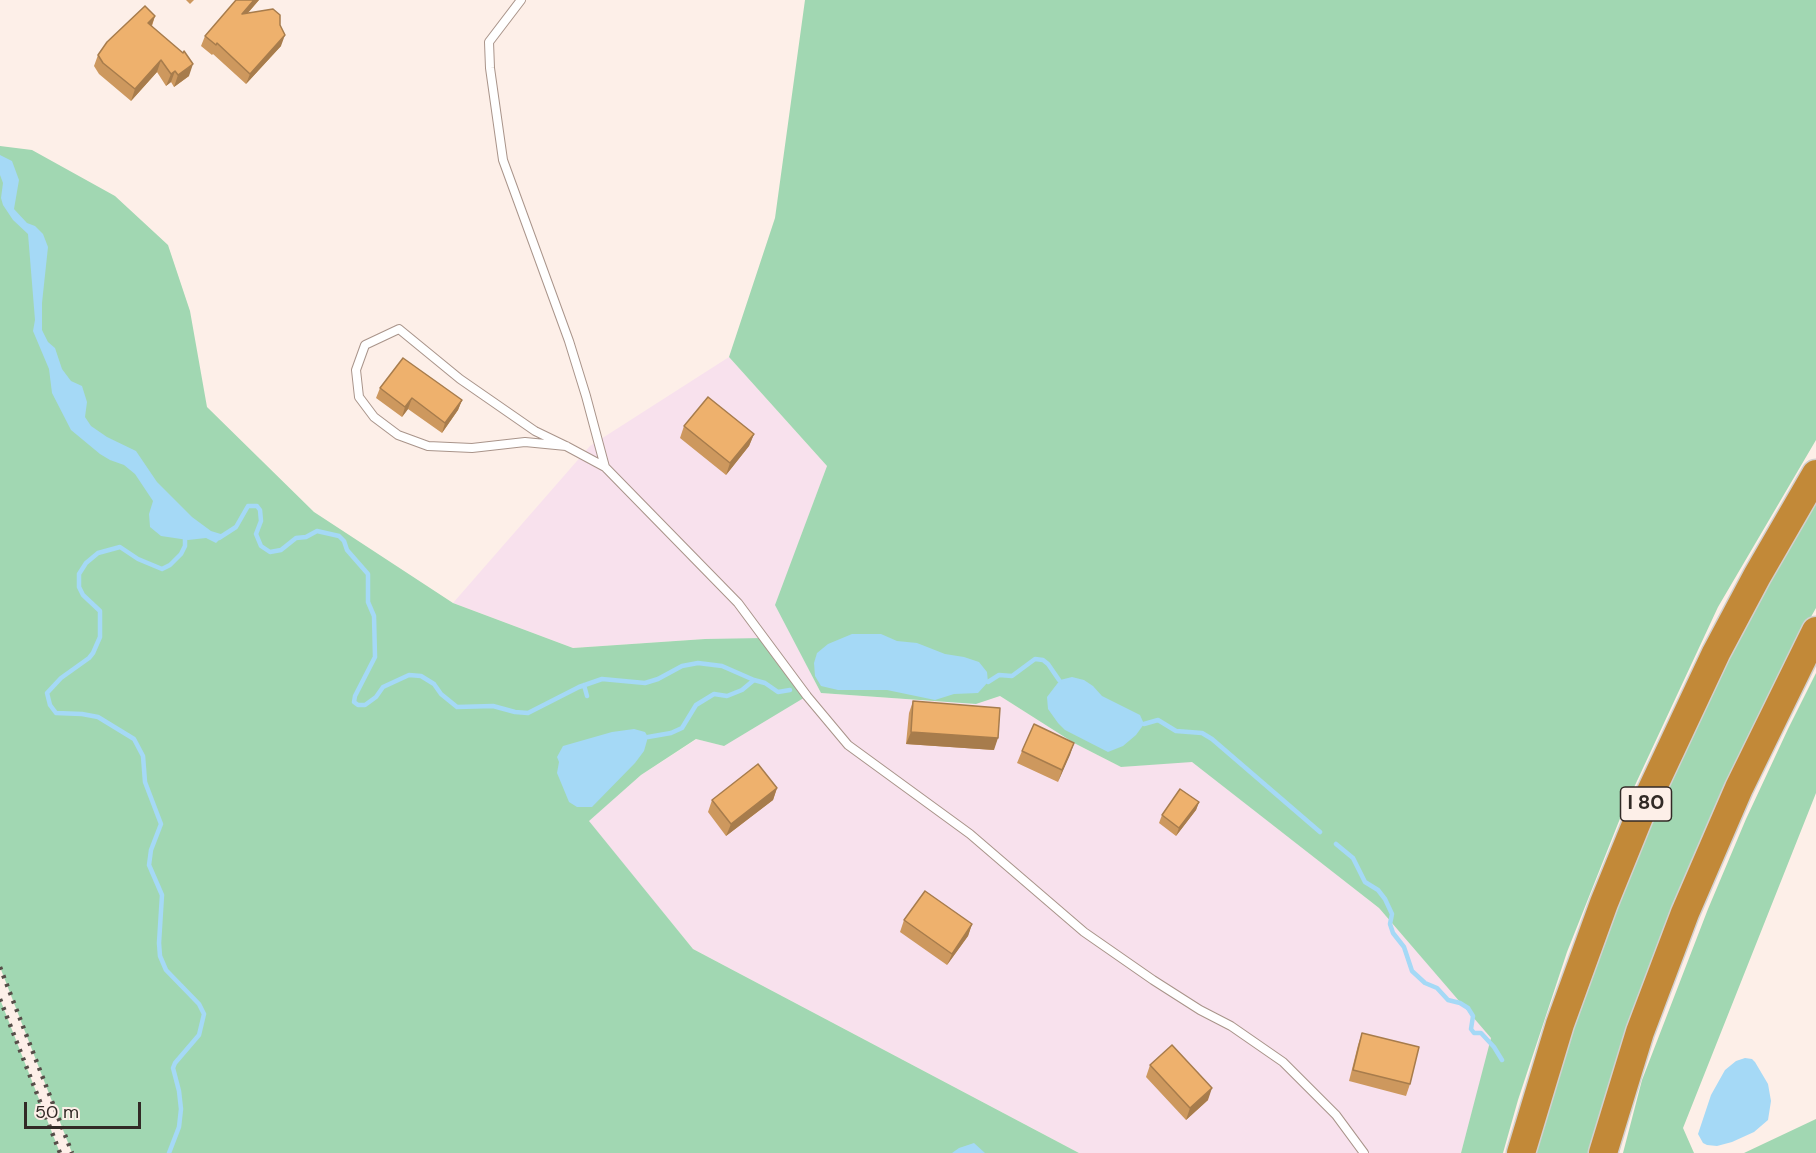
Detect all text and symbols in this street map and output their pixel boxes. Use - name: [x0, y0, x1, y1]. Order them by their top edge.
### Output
- road number: I 80: [1620, 787, 1672, 821]
- scale bar: [27, 1090, 144, 1128]
- text: 50 m: [35, 1100, 79, 1124]

